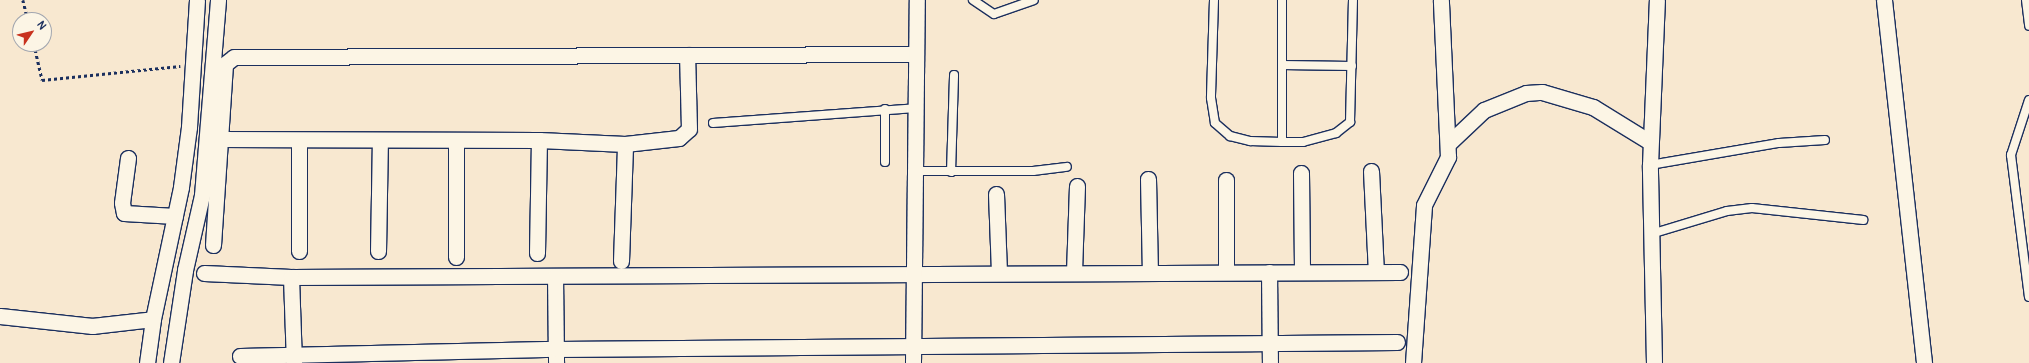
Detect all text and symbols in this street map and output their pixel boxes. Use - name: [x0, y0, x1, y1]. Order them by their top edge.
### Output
- north arrow: [12, 12, 52, 52]
- text: N: [34, 19, 49, 32]

